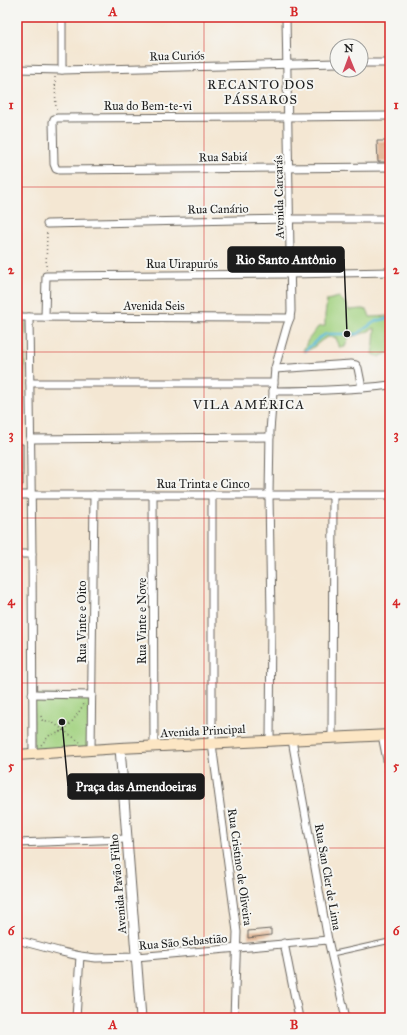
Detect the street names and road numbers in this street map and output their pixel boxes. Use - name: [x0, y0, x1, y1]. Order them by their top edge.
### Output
- street label: Rua Curiós: [149, 49, 205, 63]
- street label: Rua do Bem-te-vi: [104, 99, 193, 113]
- street label: Rua Sabiá: [199, 150, 248, 164]
- street label: Avenida Carcarás: [271, 155, 287, 240]
- street label: Rua Canário: [187, 201, 249, 217]
- street label: Rua Uirapurύs: [146, 257, 218, 271]
- street label: Avenida Seis: [122, 299, 185, 313]
- street label: Rua Trinta e Cinco: [156, 477, 250, 491]
- street label: Rua Vinte e Nove: [135, 578, 149, 664]
- street label: Rua Vinte e Oito: [75, 581, 89, 663]
- street label: Avenida Principal: [159, 722, 247, 740]
- street label: Rua Cristino de Oliveira: [225, 808, 255, 927]
- street label: Rua San Cler de Lima: [312, 823, 344, 932]
- street label: Avenida Pavão Filho: [107, 834, 129, 935]
- street label: Rua São Sebastião: [138, 931, 228, 953]

